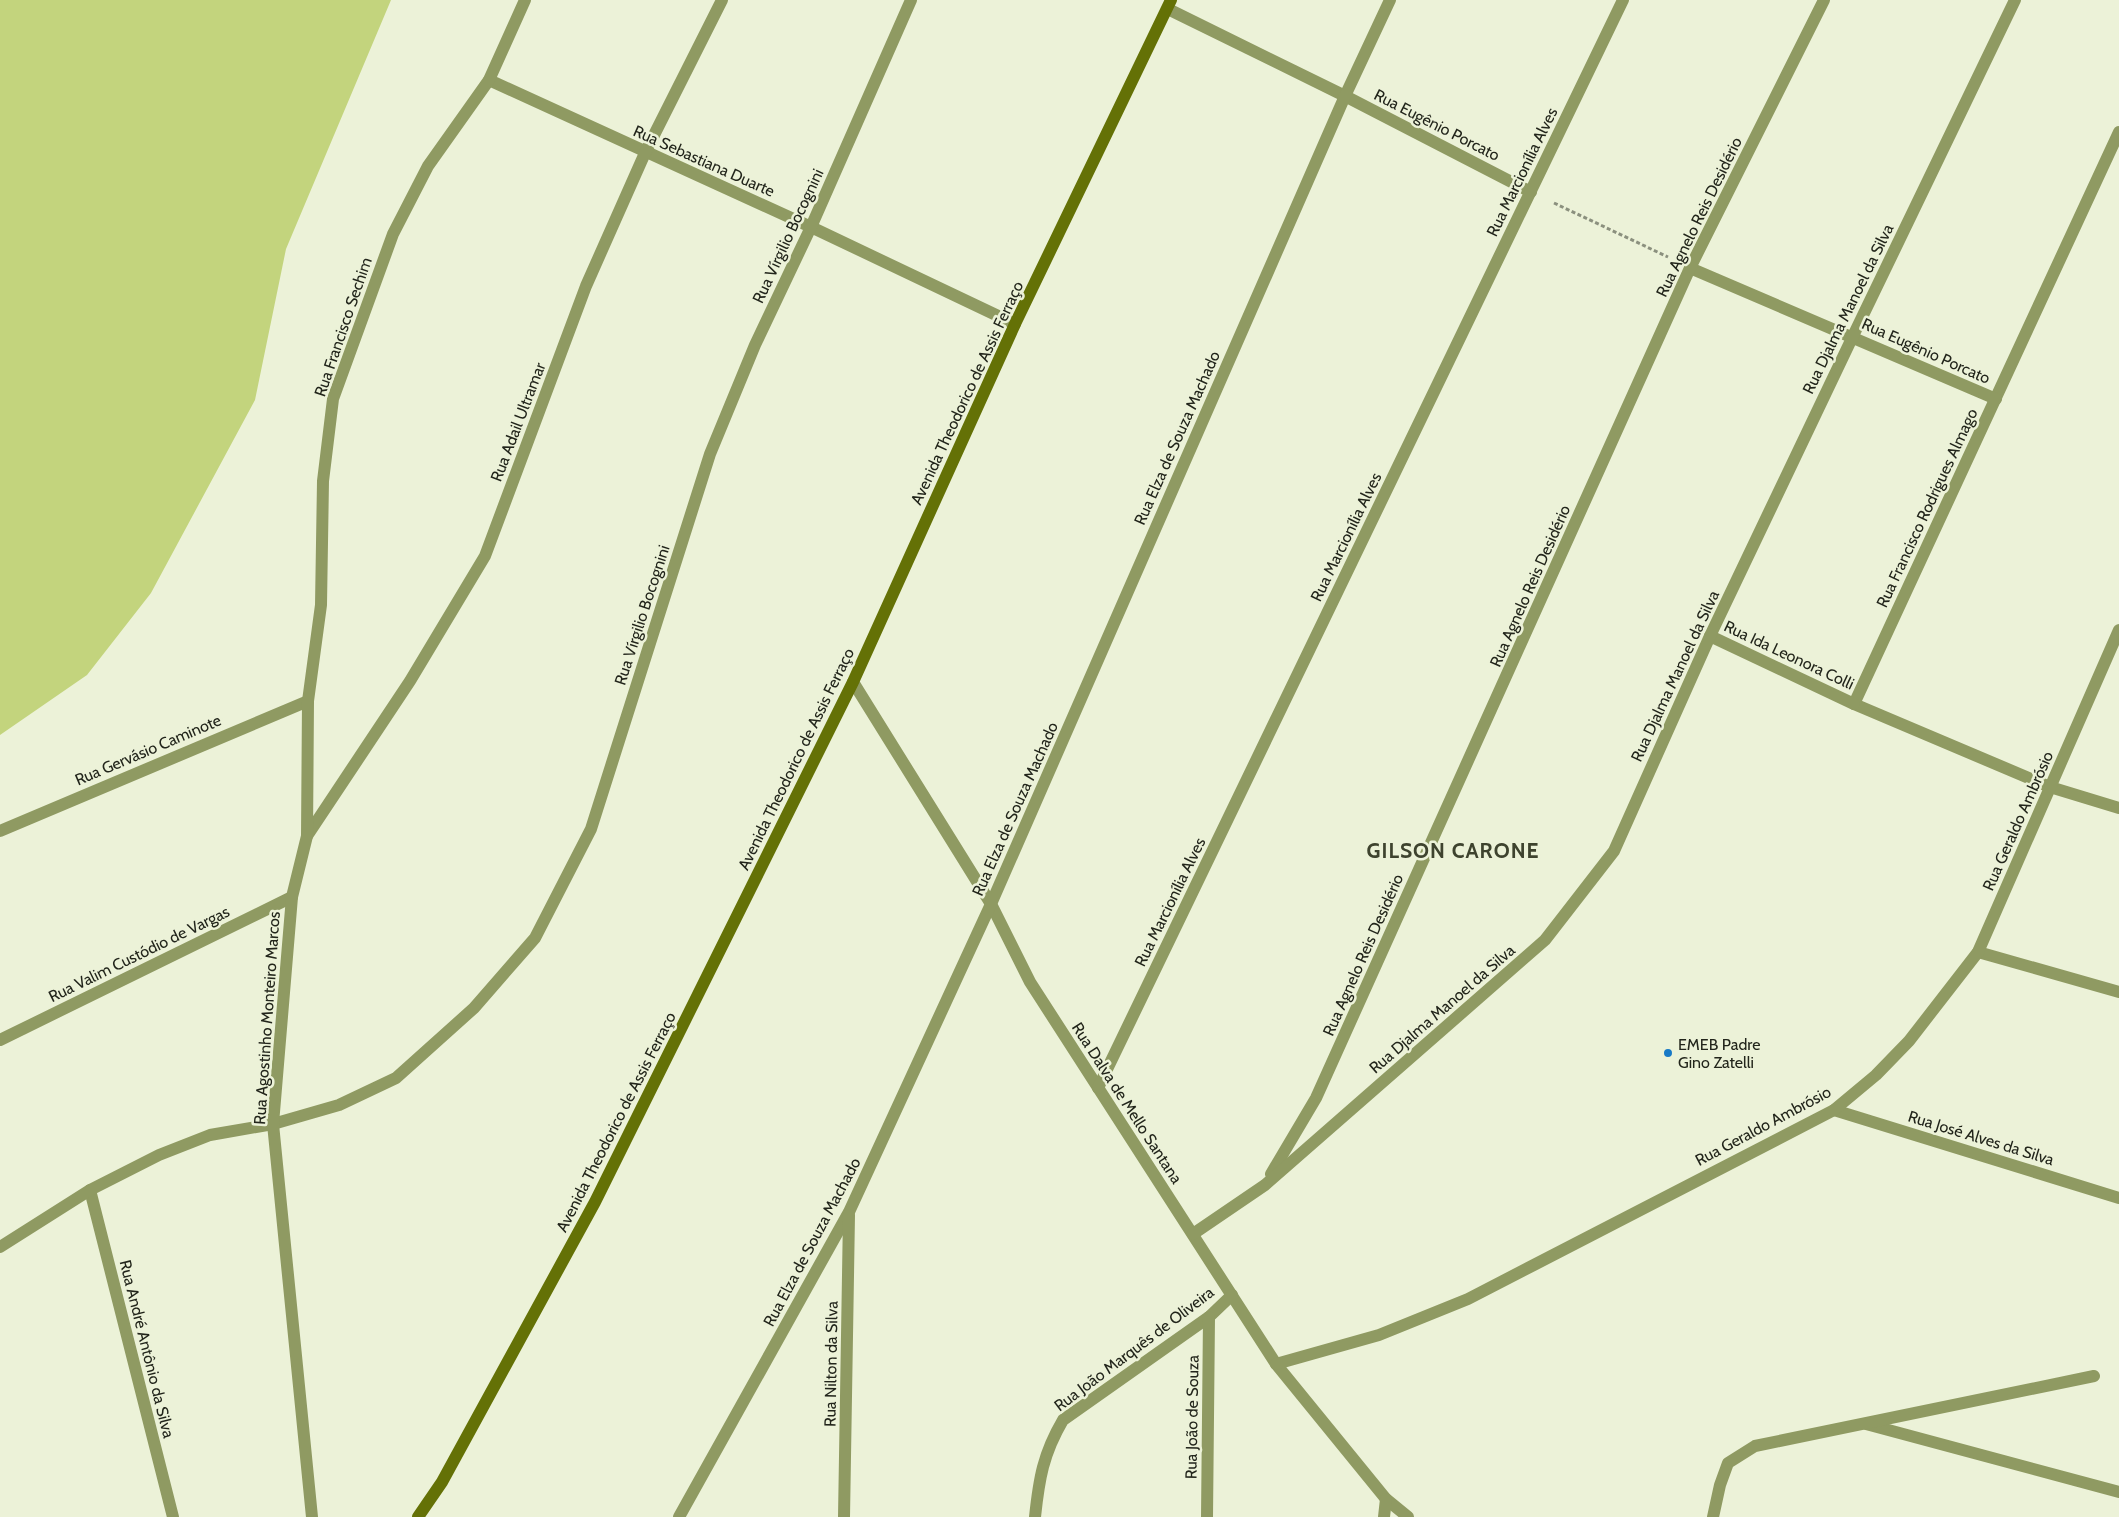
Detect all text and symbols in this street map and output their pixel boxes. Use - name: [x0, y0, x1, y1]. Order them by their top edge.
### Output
- street label: Rua Eugênio Porcato: [1371, 85, 1503, 165]
- street label: Rua Marcionília Alves: [1483, 104, 1562, 239]
- street label: Rua Sebastiana Duarte: [630, 121, 778, 201]
- street label: Rua Agnelo Reis Desidério: [1652, 134, 1746, 300]
- street label: Rua Vírgilio Bocognini: [749, 166, 827, 306]
- street label: Rua Djalma Manoel da Silva: [1799, 221, 1898, 397]
- street label: Rua Francisco Sechim: [310, 255, 376, 399]
- street label: Avenida Theodorico de Assis Ferraço: [907, 278, 1027, 508]
- street label: Rua Eugênio Porcato: [1859, 314, 1993, 388]
- street label: Rua Elza de Souza Machado: [1130, 348, 1224, 528]
- street label: Rua Adail Ultramar: [487, 359, 550, 484]
- street label: Rua Francisco Rodrigues Almago: [1872, 405, 1982, 611]
- street label: Rua Marcionília Alves: [1307, 469, 1386, 604]
- street label: Rua Agnelo Reis Desidério: [1486, 502, 1574, 670]
- street label: Rua Vírgilio Bocognini: [610, 543, 674, 687]
- street label: Rua Djalma Manoel da Silva: [1627, 587, 1723, 765]
- street label: Rua Ida Leonora Colli: [1721, 617, 1857, 693]
- street label: Avenida Theodorico de Assis Ferraço: [734, 645, 858, 873]
- street label: Rua Gervásio Caminote: [72, 711, 224, 789]
- street label: Rua Elza de Souza Machado: [968, 719, 1062, 899]
- street label: Rua Geraldo Ambrósio: [1979, 748, 2057, 894]
- street label: Rua Marcionília Alves: [1131, 834, 1210, 969]
- district label: GILSON CARONE: [1367, 838, 1539, 863]
- street label: Rua Agnelo Reis Desidério: [1319, 871, 1407, 1039]
- street label: Rua Valim Custódio de Vargas: [45, 902, 233, 1006]
- street label: Rua Agostinho Monteiro Marcos: [250, 910, 284, 1125]
- street label: Rua Djalma Manoel da Silva: [1365, 940, 1519, 1077]
- street label: Avenida Theodorico de Assis Ferraço: [552, 1009, 680, 1235]
- street label: Rua Dalva de Mello Santana: [1068, 1019, 1186, 1187]
- place label: EMEB Padre Gino Zatelli: [1678, 1035, 1760, 1072]
- marker: EMEB Padre Gino Zatelli: [1662, 1047, 1674, 1059]
- street label: Rua Geraldo Ambrósio: [1692, 1082, 1834, 1170]
- street label: Rua José Alves da Silva: [1906, 1107, 2057, 1169]
- street label: Rua Elza de Souza Machado: [759, 1154, 865, 1330]
- street label: Rua André Antônio da Silva: [116, 1258, 178, 1440]
- street label: Rua João Marquês de Oliveira: [1050, 1283, 1218, 1415]
- street label: Rua Nilton da Silva: [820, 1301, 842, 1427]
- street label: Rua João de Souza: [1181, 1354, 1203, 1479]

